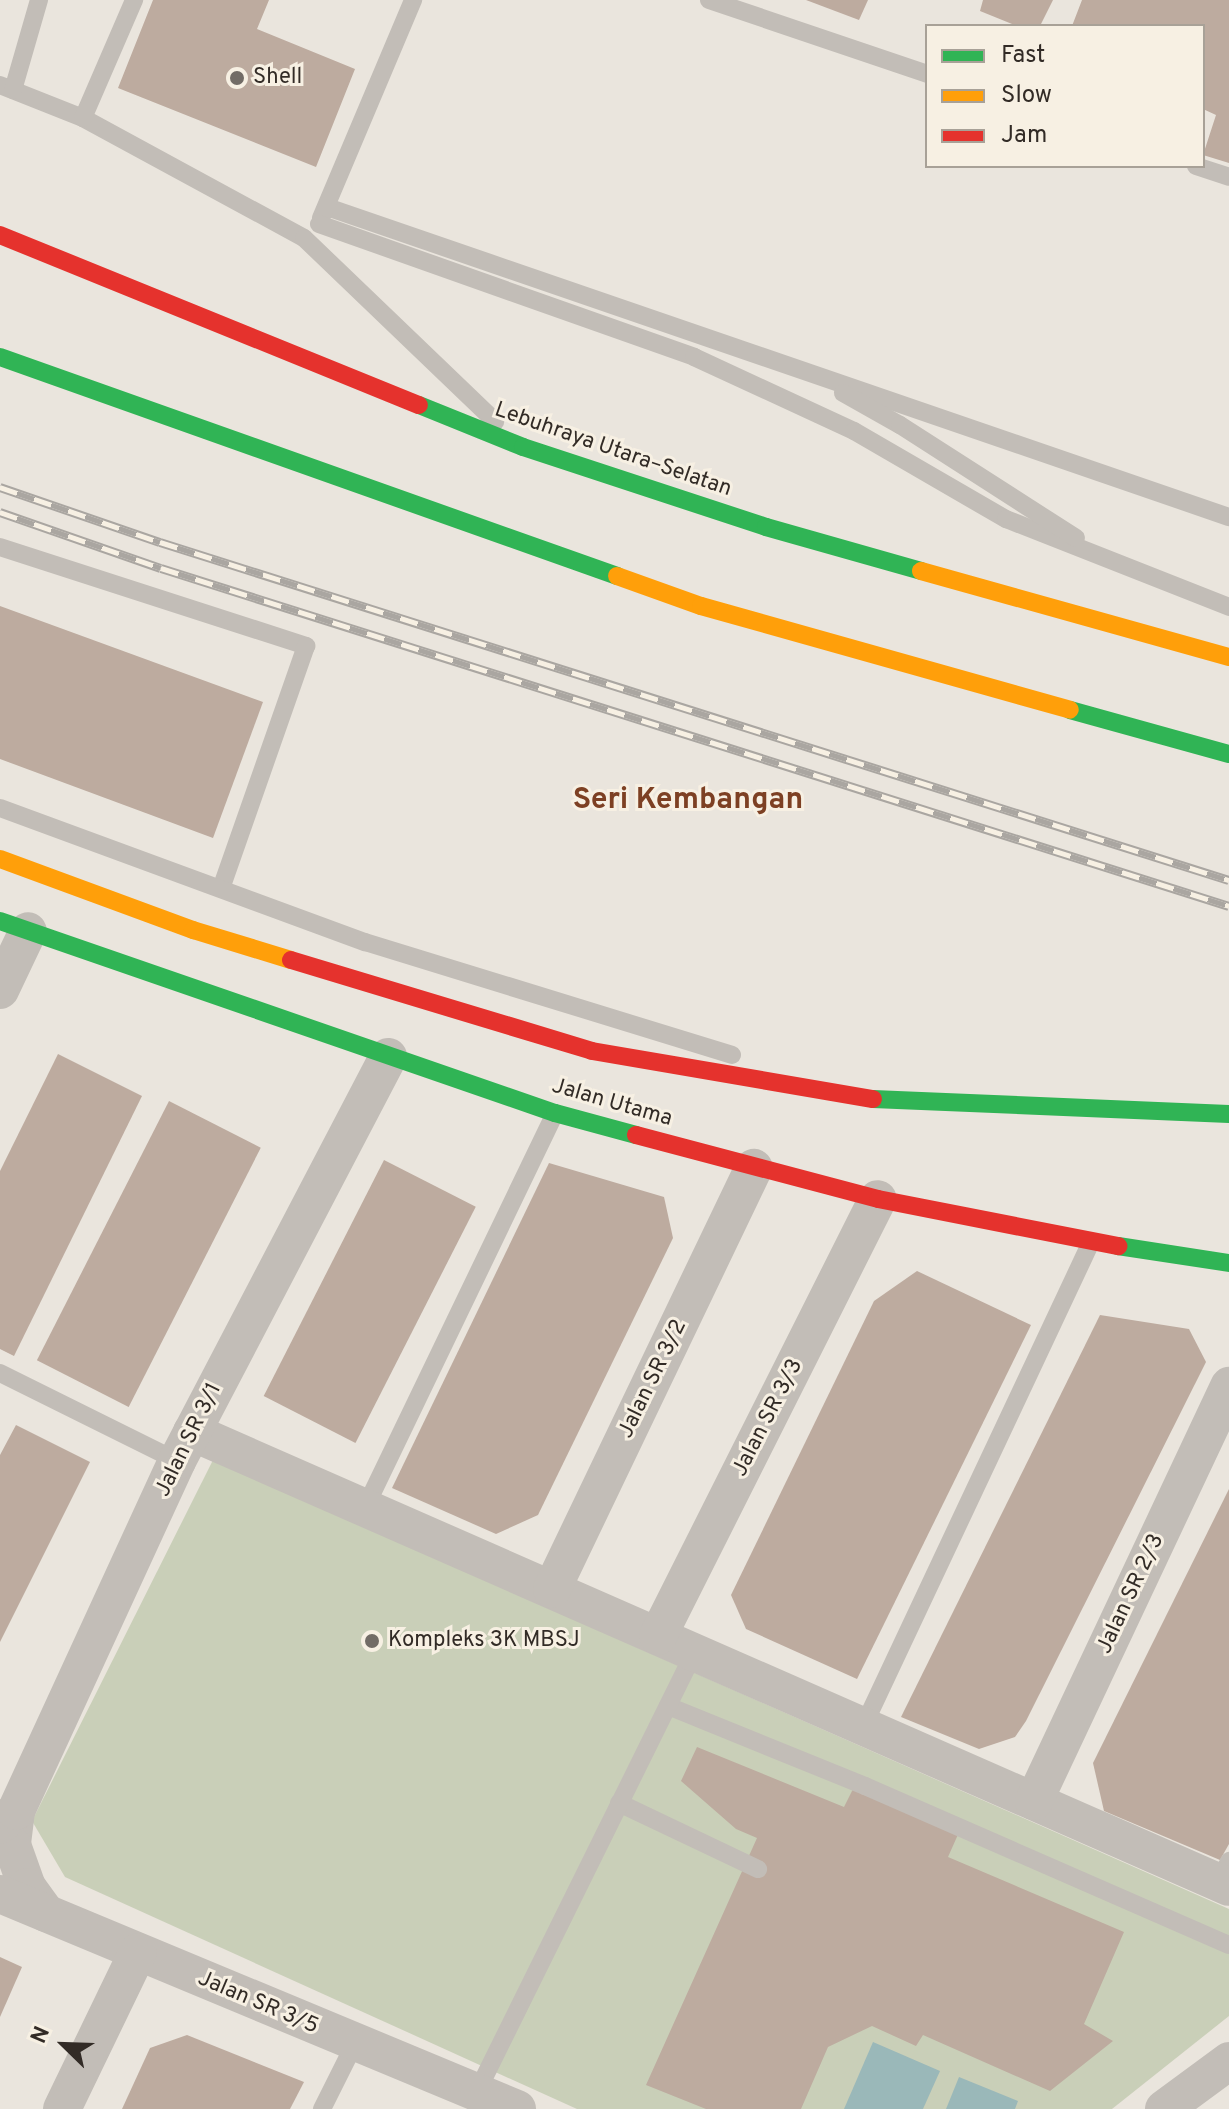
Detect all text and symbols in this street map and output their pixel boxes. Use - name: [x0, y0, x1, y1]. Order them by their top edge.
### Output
- legend: [925, 24, 1205, 168]
- text: Fast: [1001, 41, 1045, 71]
- place label: Shell: [253, 65, 302, 91]
- marker: Shell: [228, 69, 246, 87]
- text: Slow: [1001, 81, 1052, 111]
- text: Jam: [1001, 121, 1047, 151]
- street label: Lebuhraya Utara–Selatan: [491, 397, 735, 503]
- district label: Seri Kembangan: [573, 783, 803, 819]
- street label: Jalan Utama: [549, 1073, 675, 1133]
- street label: Jalan SR 3/2: [613, 1315, 693, 1443]
- street label: Jalan SR 3/3: [727, 1355, 809, 1481]
- street label: Jalan SR 3/1: [150, 1379, 228, 1501]
- street label: Jalan SR 2/3: [1092, 1530, 1170, 1658]
- place label: Kompleks 3K MBSJ: [388, 1628, 580, 1654]
- marker: Kompleks 3K MBSJ: [363, 1632, 381, 1650]
- street label: Jalan SR 3/5: [194, 1966, 322, 2040]
- north arrow: [24, 2005, 104, 2085]
- text: N: [26, 2023, 57, 2048]

